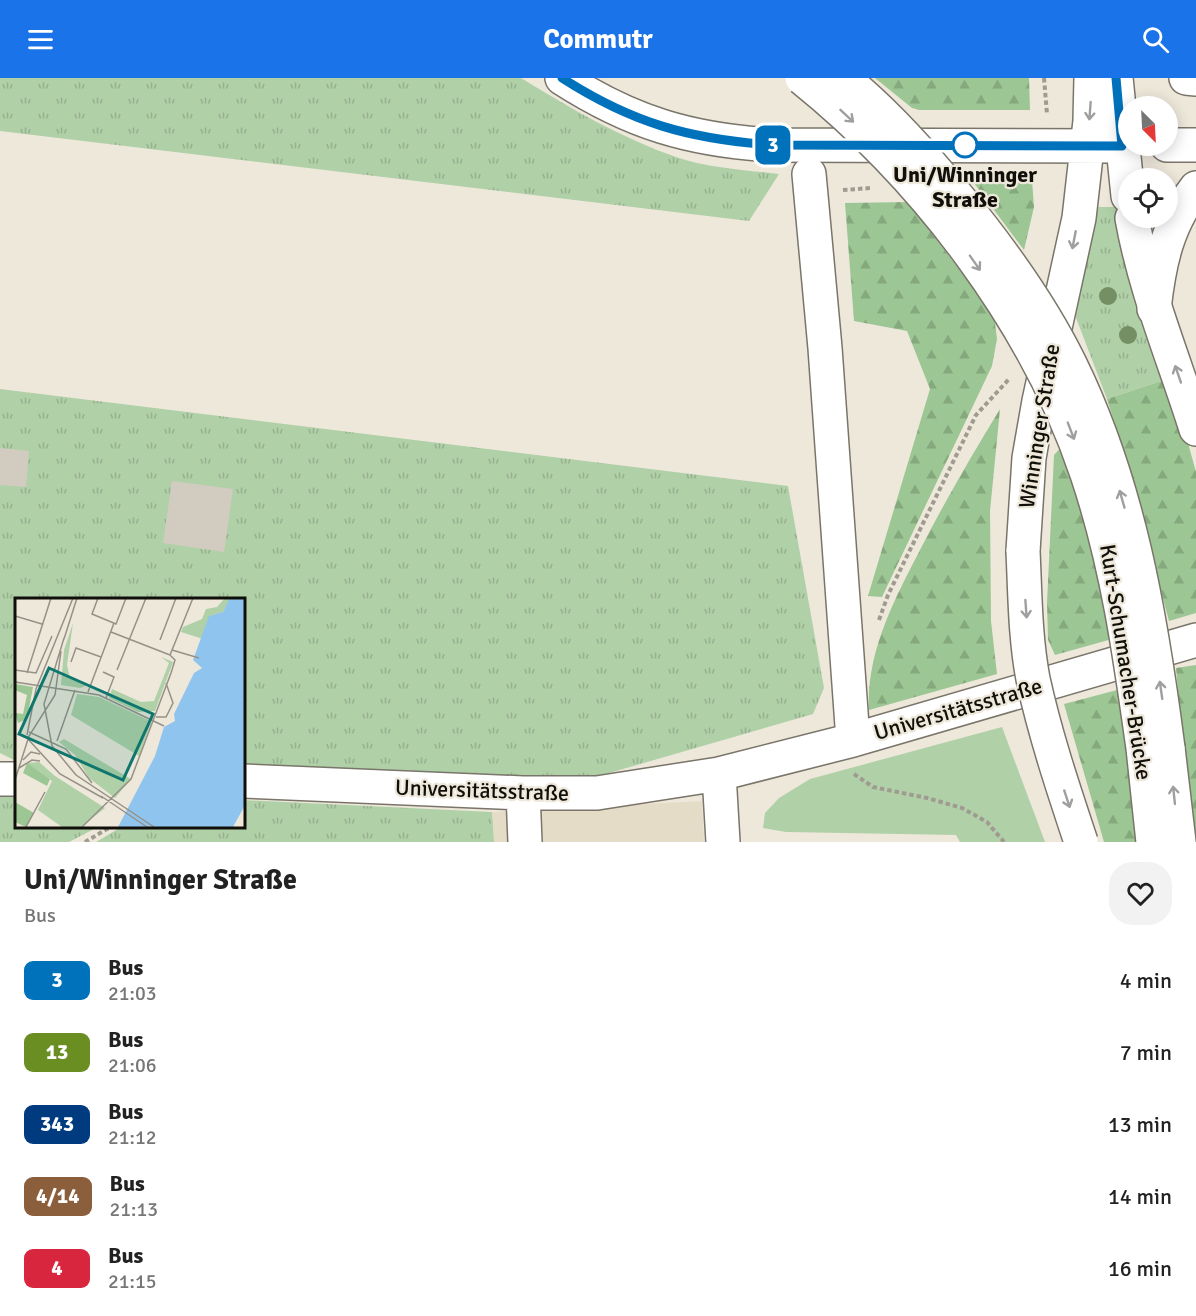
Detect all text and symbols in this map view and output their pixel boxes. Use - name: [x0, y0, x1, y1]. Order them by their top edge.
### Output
- icon: menu: [24, 23, 57, 56]
- text: Commutr: [543, 23, 653, 56]
- icon: search: [1139, 23, 1172, 56]
- north arrow: [1118, 96, 1178, 156]
- map controls: [1118, 96, 1178, 228]
- one-way arrow: [1085, 101, 1096, 121]
- one-way arrow: [839, 108, 854, 122]
- line badge: 3: [754, 126, 792, 164]
- text: 3: [767, 132, 779, 158]
- marker: Uni/Winninger Straße: [952, 132, 978, 158]
- place label: Uni/Winninger Straße: [893, 161, 1037, 213]
- button: locate: [1118, 168, 1178, 228]
- one-way arrow: [1068, 230, 1080, 249]
- one-way arrow: [968, 254, 981, 270]
- street label: Winninger Straße: [1013, 342, 1065, 510]
- one-way arrow: [1171, 365, 1182, 384]
- one-way arrow: [1066, 422, 1077, 440]
- one-way arrow: [1115, 490, 1127, 509]
- street label: Kurt-Schumacher-Brücke: [1094, 542, 1158, 782]
- inset map: [15, 598, 244, 827]
- one-way arrow: [1020, 599, 1031, 618]
- street label: Universitätsstraße: [871, 672, 1045, 746]
- one-way arrow: [1155, 681, 1166, 701]
- street label: Universitätsstraße: [395, 773, 569, 807]
- one-way arrow: [1168, 786, 1179, 805]
- one-way arrow: [1062, 789, 1073, 808]
- button: heart: [1109, 862, 1172, 925]
- text: Uni/Winninger Straße: [24, 863, 297, 897]
- text: Bus: [24, 903, 56, 928]
- text: Bus: [108, 954, 143, 981]
- text: 3: [51, 967, 63, 993]
- text: 4 min: [1120, 967, 1172, 994]
- text: 21:03: [108, 981, 157, 1006]
- text: Bus: [108, 1026, 143, 1053]
- text: 13: [46, 1039, 68, 1065]
- text: 7 min: [1120, 1039, 1172, 1066]
- text: 21:06: [108, 1053, 157, 1078]
- text: Bus: [108, 1098, 143, 1125]
- text: 343: [40, 1111, 74, 1137]
- text: 13 min: [1108, 1111, 1172, 1138]
- text: 21:12: [108, 1125, 157, 1150]
- text: Bus: [110, 1170, 145, 1197]
- text: 4/14: [36, 1183, 80, 1209]
- text: 14 min: [1108, 1183, 1172, 1210]
- text: 21:13: [110, 1197, 158, 1222]
- text: Bus: [108, 1242, 143, 1269]
- text: 4: [51, 1255, 63, 1281]
- text: 16 min: [1108, 1255, 1172, 1282]
- text: 21:15: [108, 1269, 157, 1294]

